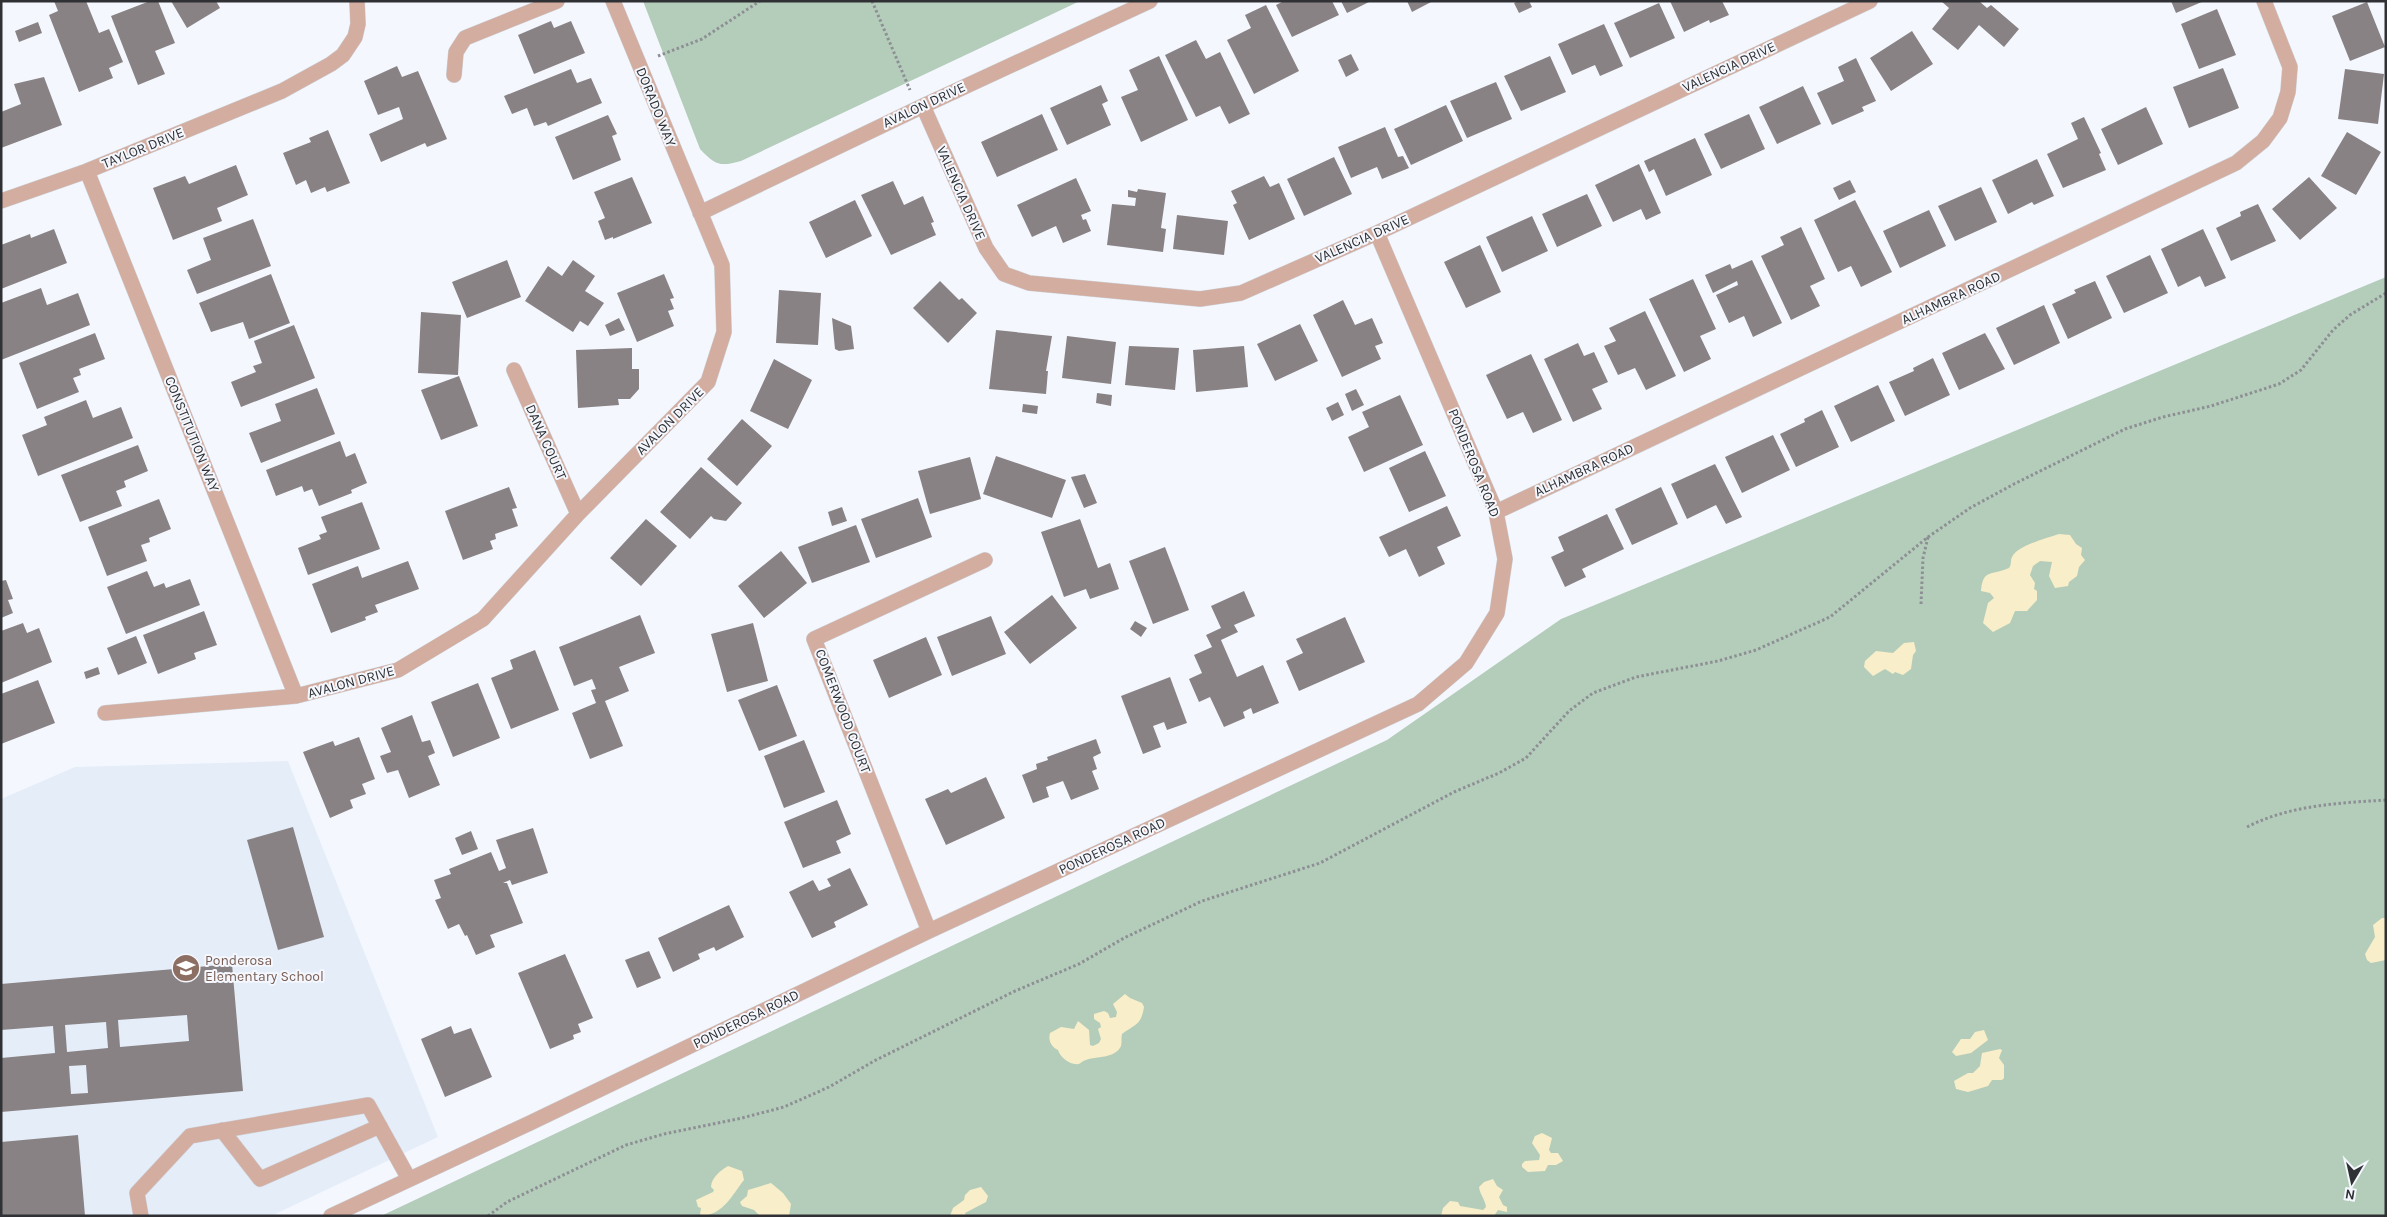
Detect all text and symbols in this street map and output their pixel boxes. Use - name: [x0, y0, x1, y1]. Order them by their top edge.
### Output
- street label: VALENCIA DRIVE: [1680, 38, 1778, 96]
- street label: DORADO WAY: [632, 65, 680, 149]
- street label: AVALON DRIVE: [880, 78, 968, 132]
- street label: TAYLOR DRIVE: [100, 124, 186, 172]
- street label: VALENCIA DRIVE: [933, 143, 989, 243]
- street label: VALENCIA DRIVE: [1312, 211, 1412, 267]
- street label: ALHAMBRA ROAD: [1899, 268, 2003, 328]
- street label: CONSTITUTION WAY: [161, 374, 223, 495]
- street label: AVALON DRIVE: [632, 383, 708, 459]
- street label: DANA COURT: [522, 402, 570, 482]
- street label: PONDEROSA ROAD: [1444, 406, 1504, 520]
- street label: ALHAMBRA ROAD: [1532, 440, 1636, 500]
- street label: COMERWOOD COURT: [812, 647, 874, 775]
- street label: AVALON DRIVE: [306, 662, 396, 702]
- street label: PONDEROSA ROAD: [1056, 814, 1168, 878]
- place label: Ponderosa Elementary School: [205, 952, 324, 985]
- school or university icon: Ponderosa Elementary School: [171, 953, 201, 983]
- street label: PONDEROSA ROAD: [690, 986, 802, 1052]
- north arrow: [2327, 1157, 2377, 1207]
- text: N: [2344, 1185, 2356, 1204]

